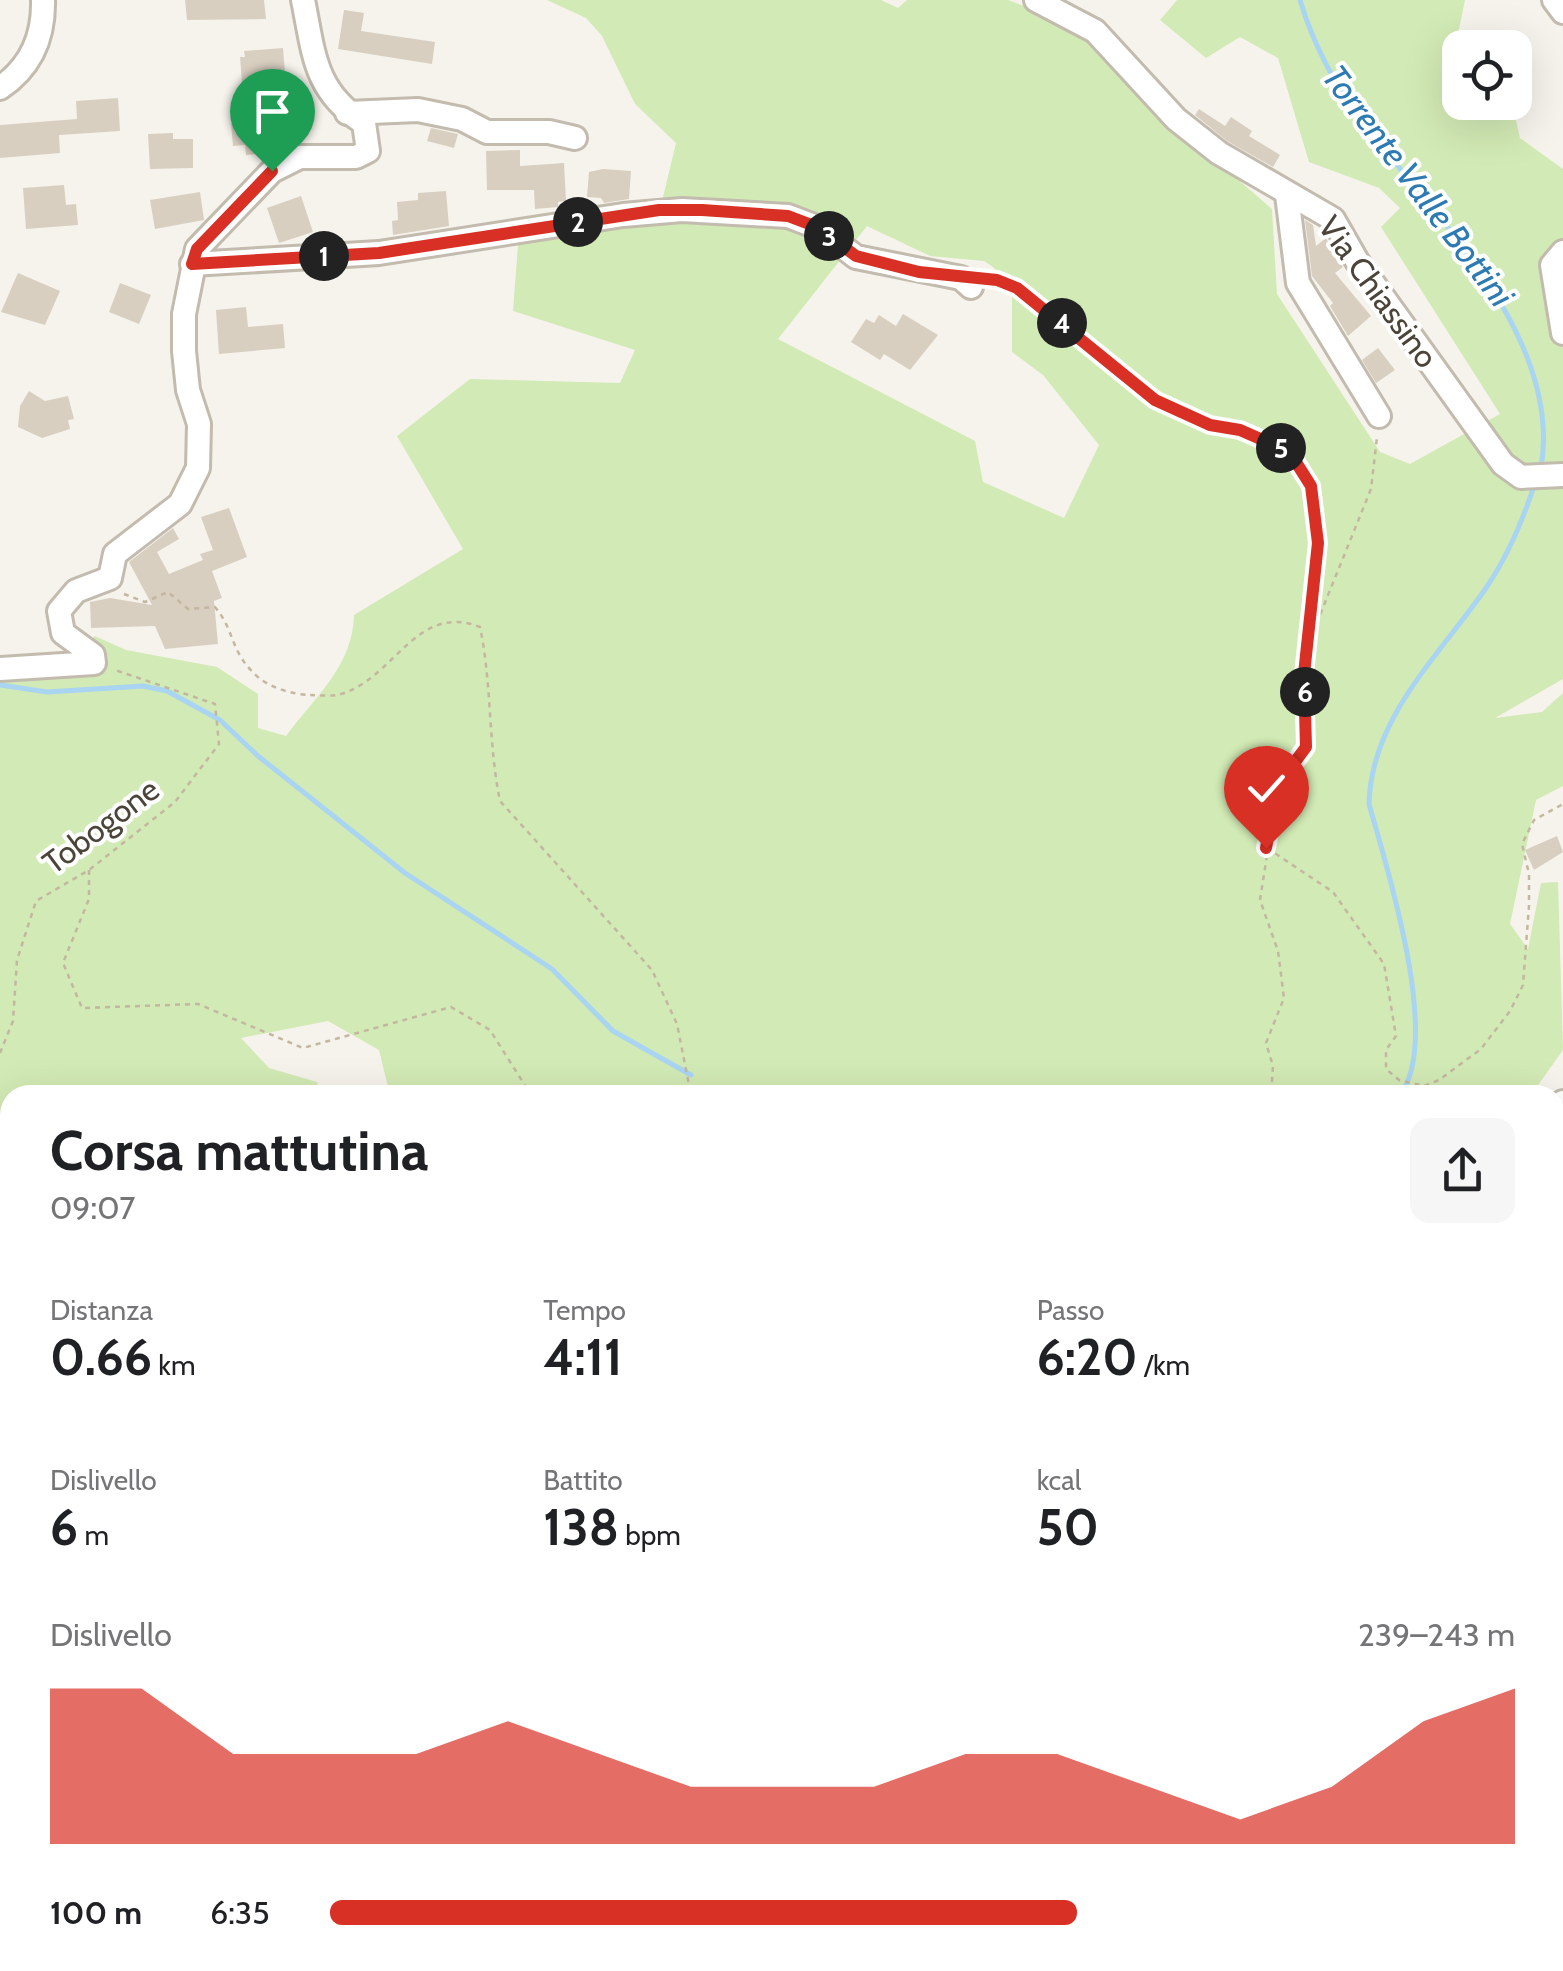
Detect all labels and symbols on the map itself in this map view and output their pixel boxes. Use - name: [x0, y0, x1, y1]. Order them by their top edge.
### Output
- water label: Torrente Valle Bottini: [1313, 56, 1524, 316]
- pin: [230, 69, 315, 172]
- pin: 2: [553, 197, 603, 247]
- street label: Via Chiassino: [1310, 208, 1447, 375]
- pin: 3: [804, 211, 854, 261]
- pin: 1: [299, 231, 349, 281]
- pin: 4: [1037, 298, 1087, 348]
- pin: 5: [1256, 423, 1306, 473]
- pin: 6: [1280, 667, 1330, 717]
- pin: [1224, 746, 1309, 849]
- street label: Tobogone: [35, 769, 166, 882]

